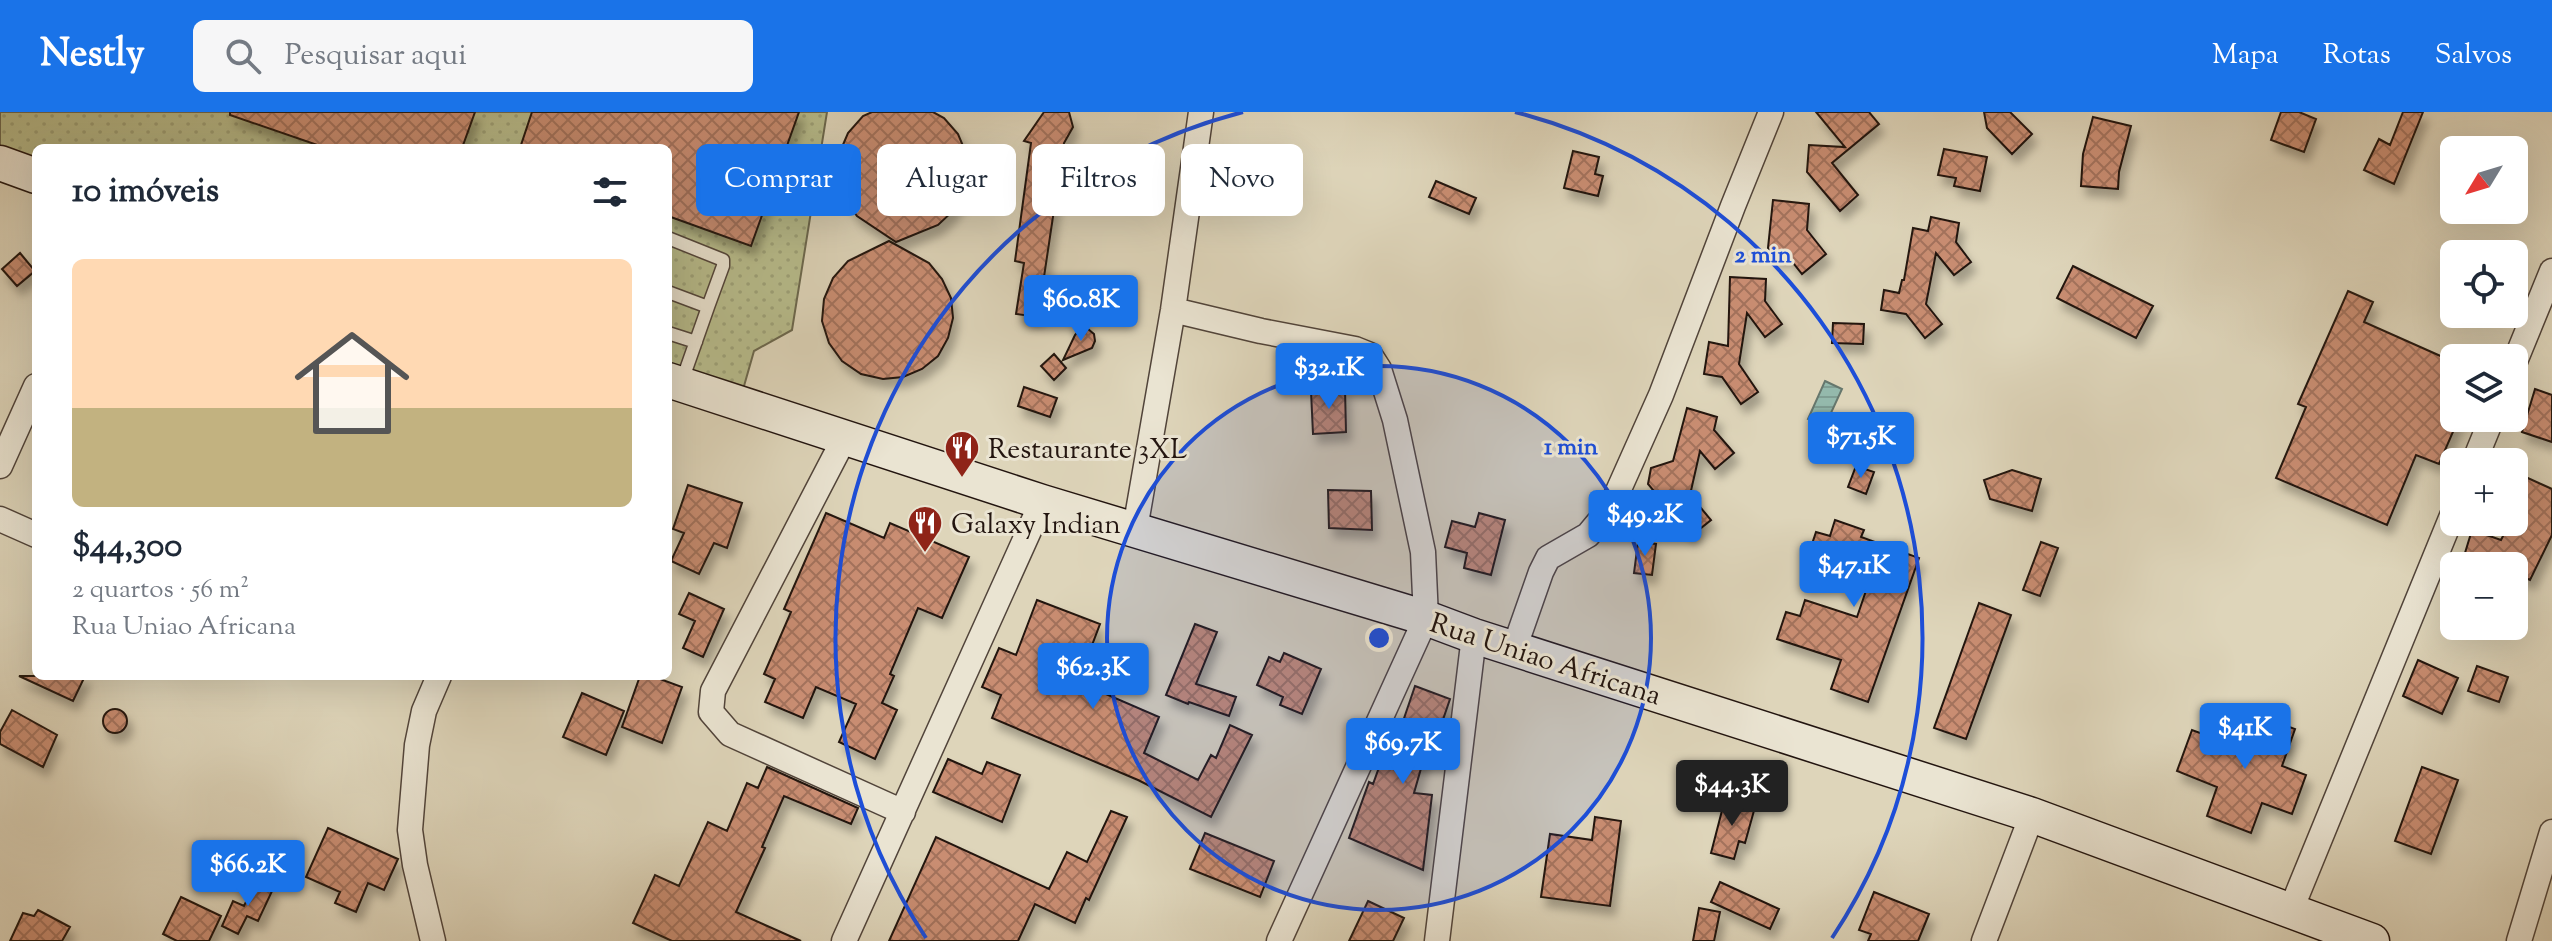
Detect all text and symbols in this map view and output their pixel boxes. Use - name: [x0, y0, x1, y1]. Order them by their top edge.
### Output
- search box: [193, 20, 753, 92]
- text: Nestly: [40, 29, 145, 83]
- icon: search: [221, 34, 265, 78]
- text: Pesquisar aqui: [285, 35, 467, 78]
- text: Mapa: [2212, 36, 2279, 76]
- text: Rotas: [2323, 36, 2391, 76]
- text: Salvos: [2435, 36, 2512, 76]
- north arrow: [2440, 136, 2528, 224]
- map controls: [2440, 136, 2528, 640]
- chip: Comprar: [696, 144, 861, 216]
- chip: Alugar: [877, 144, 1016, 216]
- chip: Filtros: [1032, 144, 1165, 216]
- chip: Novo: [1181, 144, 1303, 216]
- text: 10 imóveis: [72, 168, 219, 217]
- icon: filters: [588, 170, 632, 214]
- text: 2 min: [1734, 239, 1792, 273]
- button: locate: [2440, 240, 2528, 328]
- pin: $60.8K: [1016, 275, 1146, 343]
- text: $60.8K: [1042, 282, 1120, 319]
- icon: home: [280, 311, 424, 455]
- pin: $32.1K: [1264, 343, 1394, 411]
- button: layers: [2440, 344, 2528, 432]
- text: $32.1K: [1294, 350, 1364, 387]
- pin: $71.5K: [1796, 412, 1926, 480]
- text: $71.5K: [1826, 419, 1896, 456]
- restaurant icon: Restaurante 3XL: [943, 429, 981, 479]
- place label: Restaurante 3XL: [988, 431, 1187, 471]
- text: 1 min: [1544, 431, 1599, 465]
- button: +: [2440, 448, 2528, 536]
- pin: $49.2K: [1580, 490, 1710, 558]
- text: $49.2K: [1607, 497, 1683, 534]
- restaurant icon: Galaxy Indian: [906, 504, 944, 554]
- place label: Galaxy Indian: [951, 506, 1121, 546]
- text: $44,300: [72, 523, 182, 572]
- pin: $47.1K: [1789, 541, 1919, 609]
- text: $47.1K: [1817, 548, 1891, 585]
- button: −: [2440, 552, 2528, 640]
- text: 2 quartos · 56 m²: [72, 572, 249, 609]
- street label: Rua Uniao Africana: [1424, 605, 1666, 717]
- text: Rua Uniao Africana: [72, 609, 296, 646]
- centre of rings: [1365, 624, 1393, 652]
- pin: $62.3K: [1028, 643, 1158, 711]
- text: $62.3K: [1056, 650, 1130, 687]
- pin: $41K: [2198, 703, 2292, 771]
- text: $41K: [2218, 710, 2272, 747]
- pin: $69.7K: [1338, 718, 1468, 786]
- text: $69.7K: [1364, 725, 1442, 762]
- pin: $44.3K: [1667, 760, 1797, 828]
- text: $44.3K: [1694, 767, 1770, 804]
- pin: $66.2K: [183, 840, 313, 908]
- text: $66.2K: [210, 847, 286, 884]

